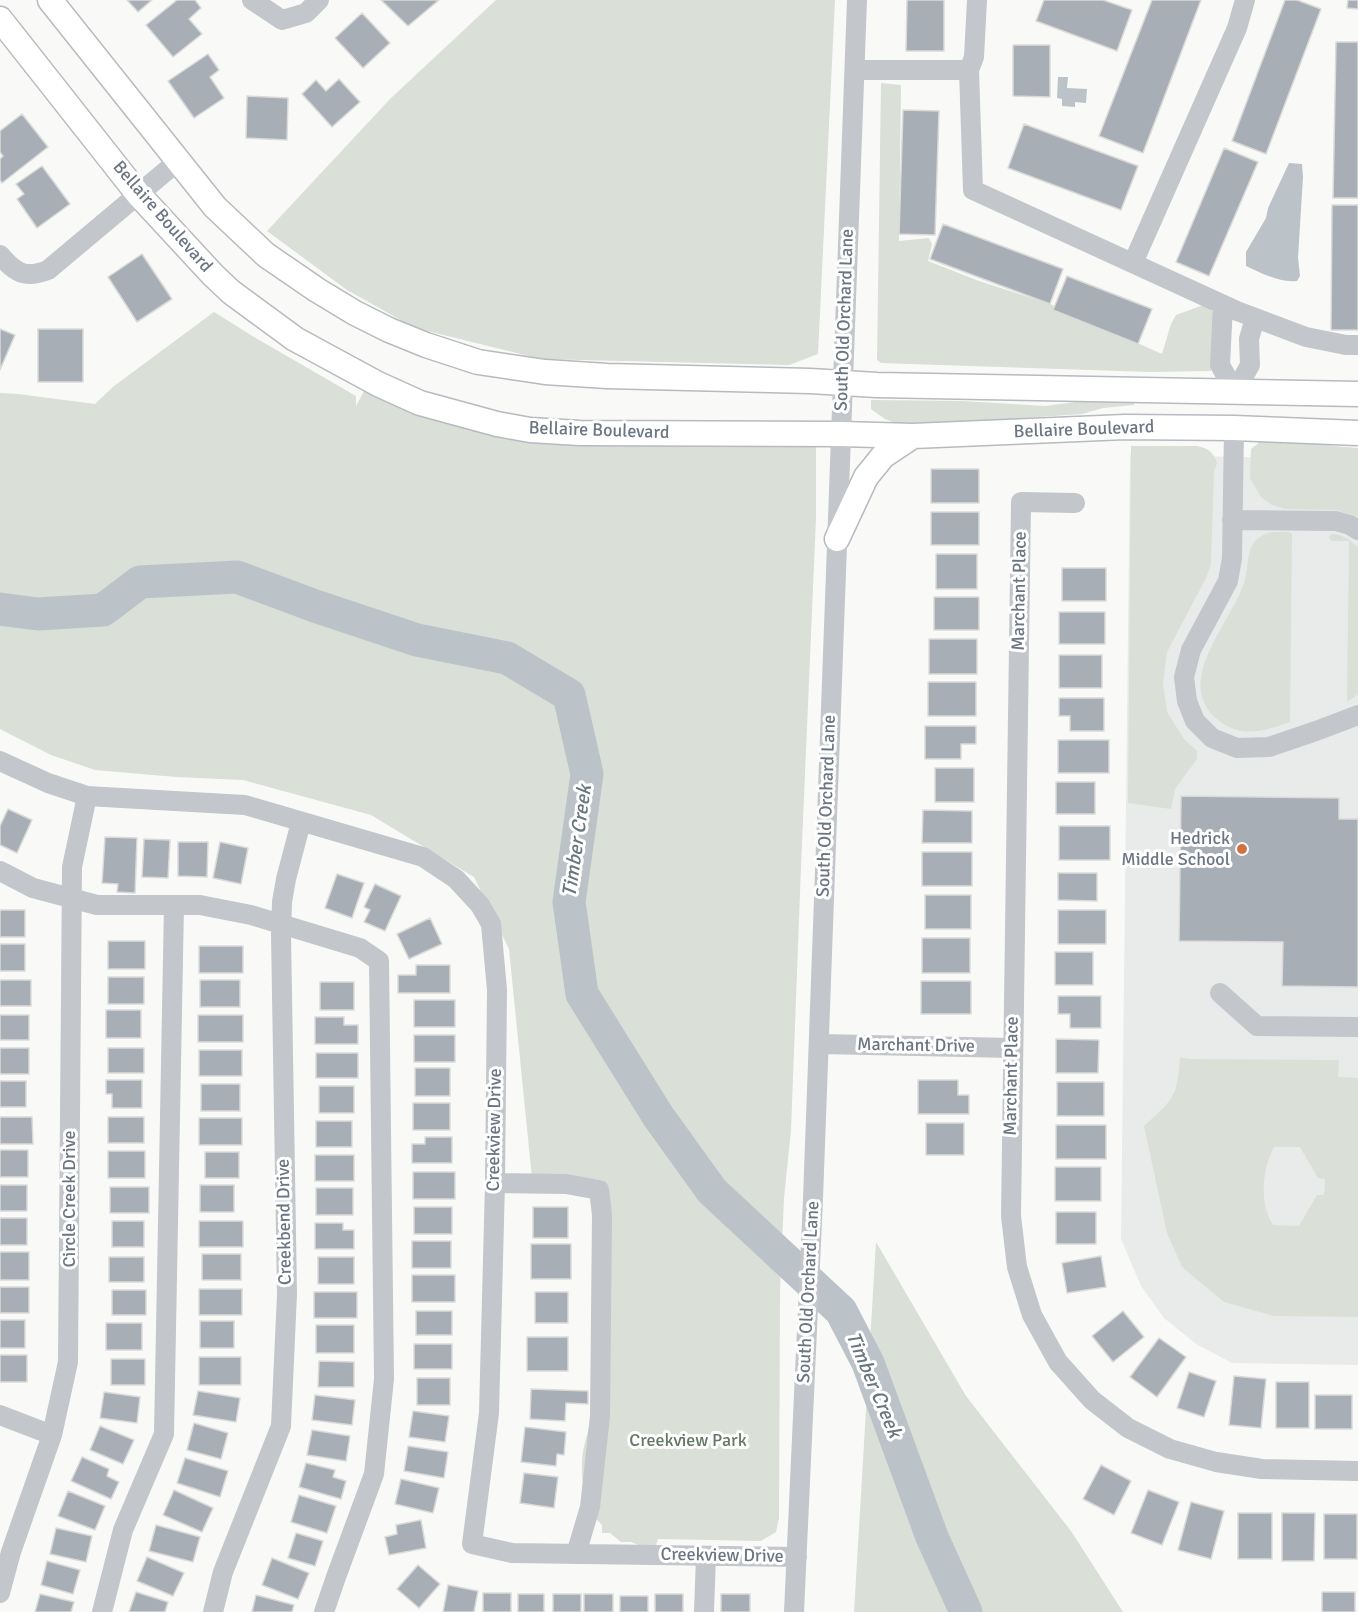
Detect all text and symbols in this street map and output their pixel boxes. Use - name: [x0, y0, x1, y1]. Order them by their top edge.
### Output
- street label: Bellaire Boulevard: [108, 157, 216, 277]
- street label: South Old Orchard Lane: [831, 228, 859, 412]
- street label: Bellaire Boulevard: [1013, 417, 1155, 443]
- street label: Bellaire Boulevard: [528, 418, 670, 444]
- street label: Marchant Place: [1008, 531, 1032, 651]
- street label: South Old Orchard Lane: [813, 714, 841, 898]
- water label: Timber Creek: [558, 784, 598, 898]
- place label: Hedrick Middle School: [1121, 828, 1230, 870]
- marker: Hedrick Middle School: [1235, 842, 1249, 856]
- street label: Marchant Place: [1000, 1016, 1024, 1136]
- street label: Marchant Drive: [857, 1034, 975, 1058]
- street label: Creekview Drive: [483, 1068, 507, 1192]
- street label: Circle Creek Drive: [59, 1130, 81, 1268]
- street label: Creekbend Drive: [273, 1159, 297, 1285]
- street label: South Old Orchard Lane: [793, 1200, 825, 1384]
- water label: Timber Creek: [840, 1328, 906, 1442]
- park label: Creekview Park: [629, 1430, 747, 1452]
- street label: Creekview Drive: [660, 1544, 784, 1568]

